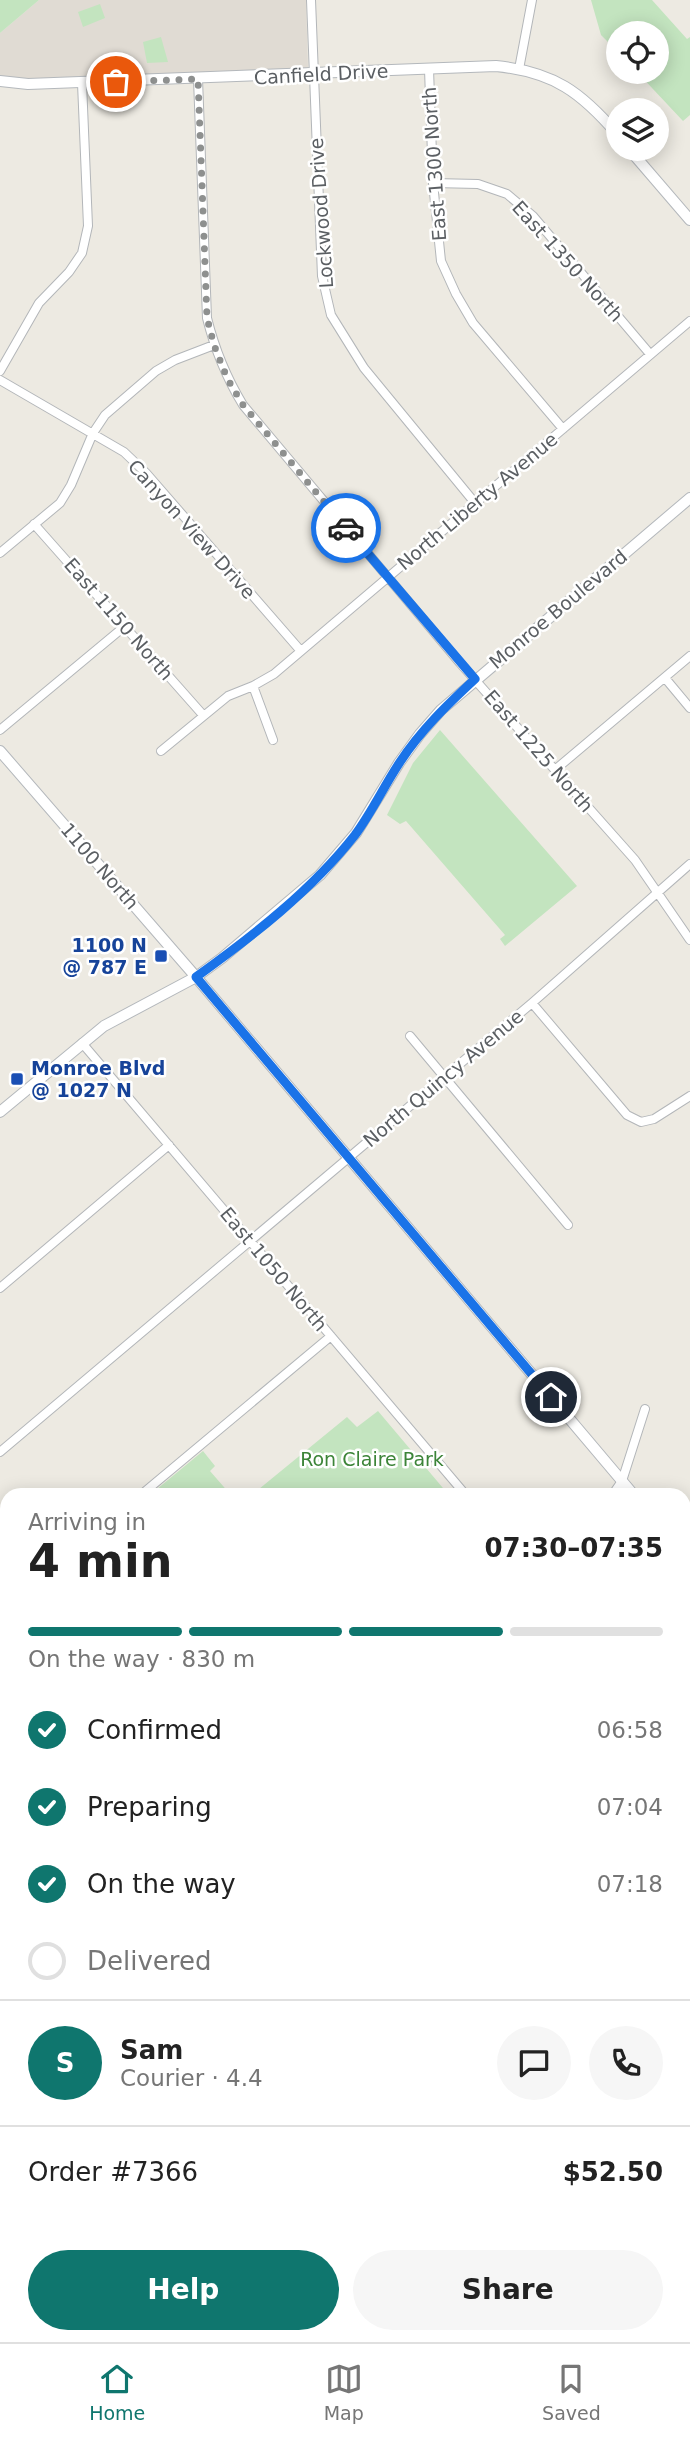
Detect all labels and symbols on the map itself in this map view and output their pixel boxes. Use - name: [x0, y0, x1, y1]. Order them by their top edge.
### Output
- pin: [86, 52, 146, 112]
- street label: Canfield Drive: [253, 59, 389, 89]
- street label: East 1300 North: [418, 86, 450, 242]
- street label: Lockwood Drive: [305, 137, 337, 289]
- street label: East 1350 North: [508, 196, 628, 326]
- street label: North Liberty Avenue: [393, 428, 561, 574]
- street label: Canyon View Drive: [124, 455, 260, 603]
- courier: [311, 493, 381, 563]
- street label: Monroe Boulevard: [485, 545, 631, 673]
- street label: East 1150 North: [60, 553, 178, 685]
- street label: East 1225 North: [480, 685, 598, 817]
- street label: 1100 North: [56, 818, 144, 914]
- place label: 1100 N @ 787 E: [62, 934, 147, 978]
- marker: 1100 N @ 787 E: [153, 948, 169, 964]
- street label: North Quincy Avenue: [359, 1005, 527, 1151]
- place label: Monroe Blvd @ 1027 N: [31, 1057, 165, 1101]
- marker: Monroe Blvd @ 1027 N: [9, 1071, 25, 1087]
- street label: East 1050 North: [216, 1203, 332, 1335]
- pin: [521, 1367, 581, 1427]
- park label: Ron Claire Park: [300, 1448, 444, 1470]

